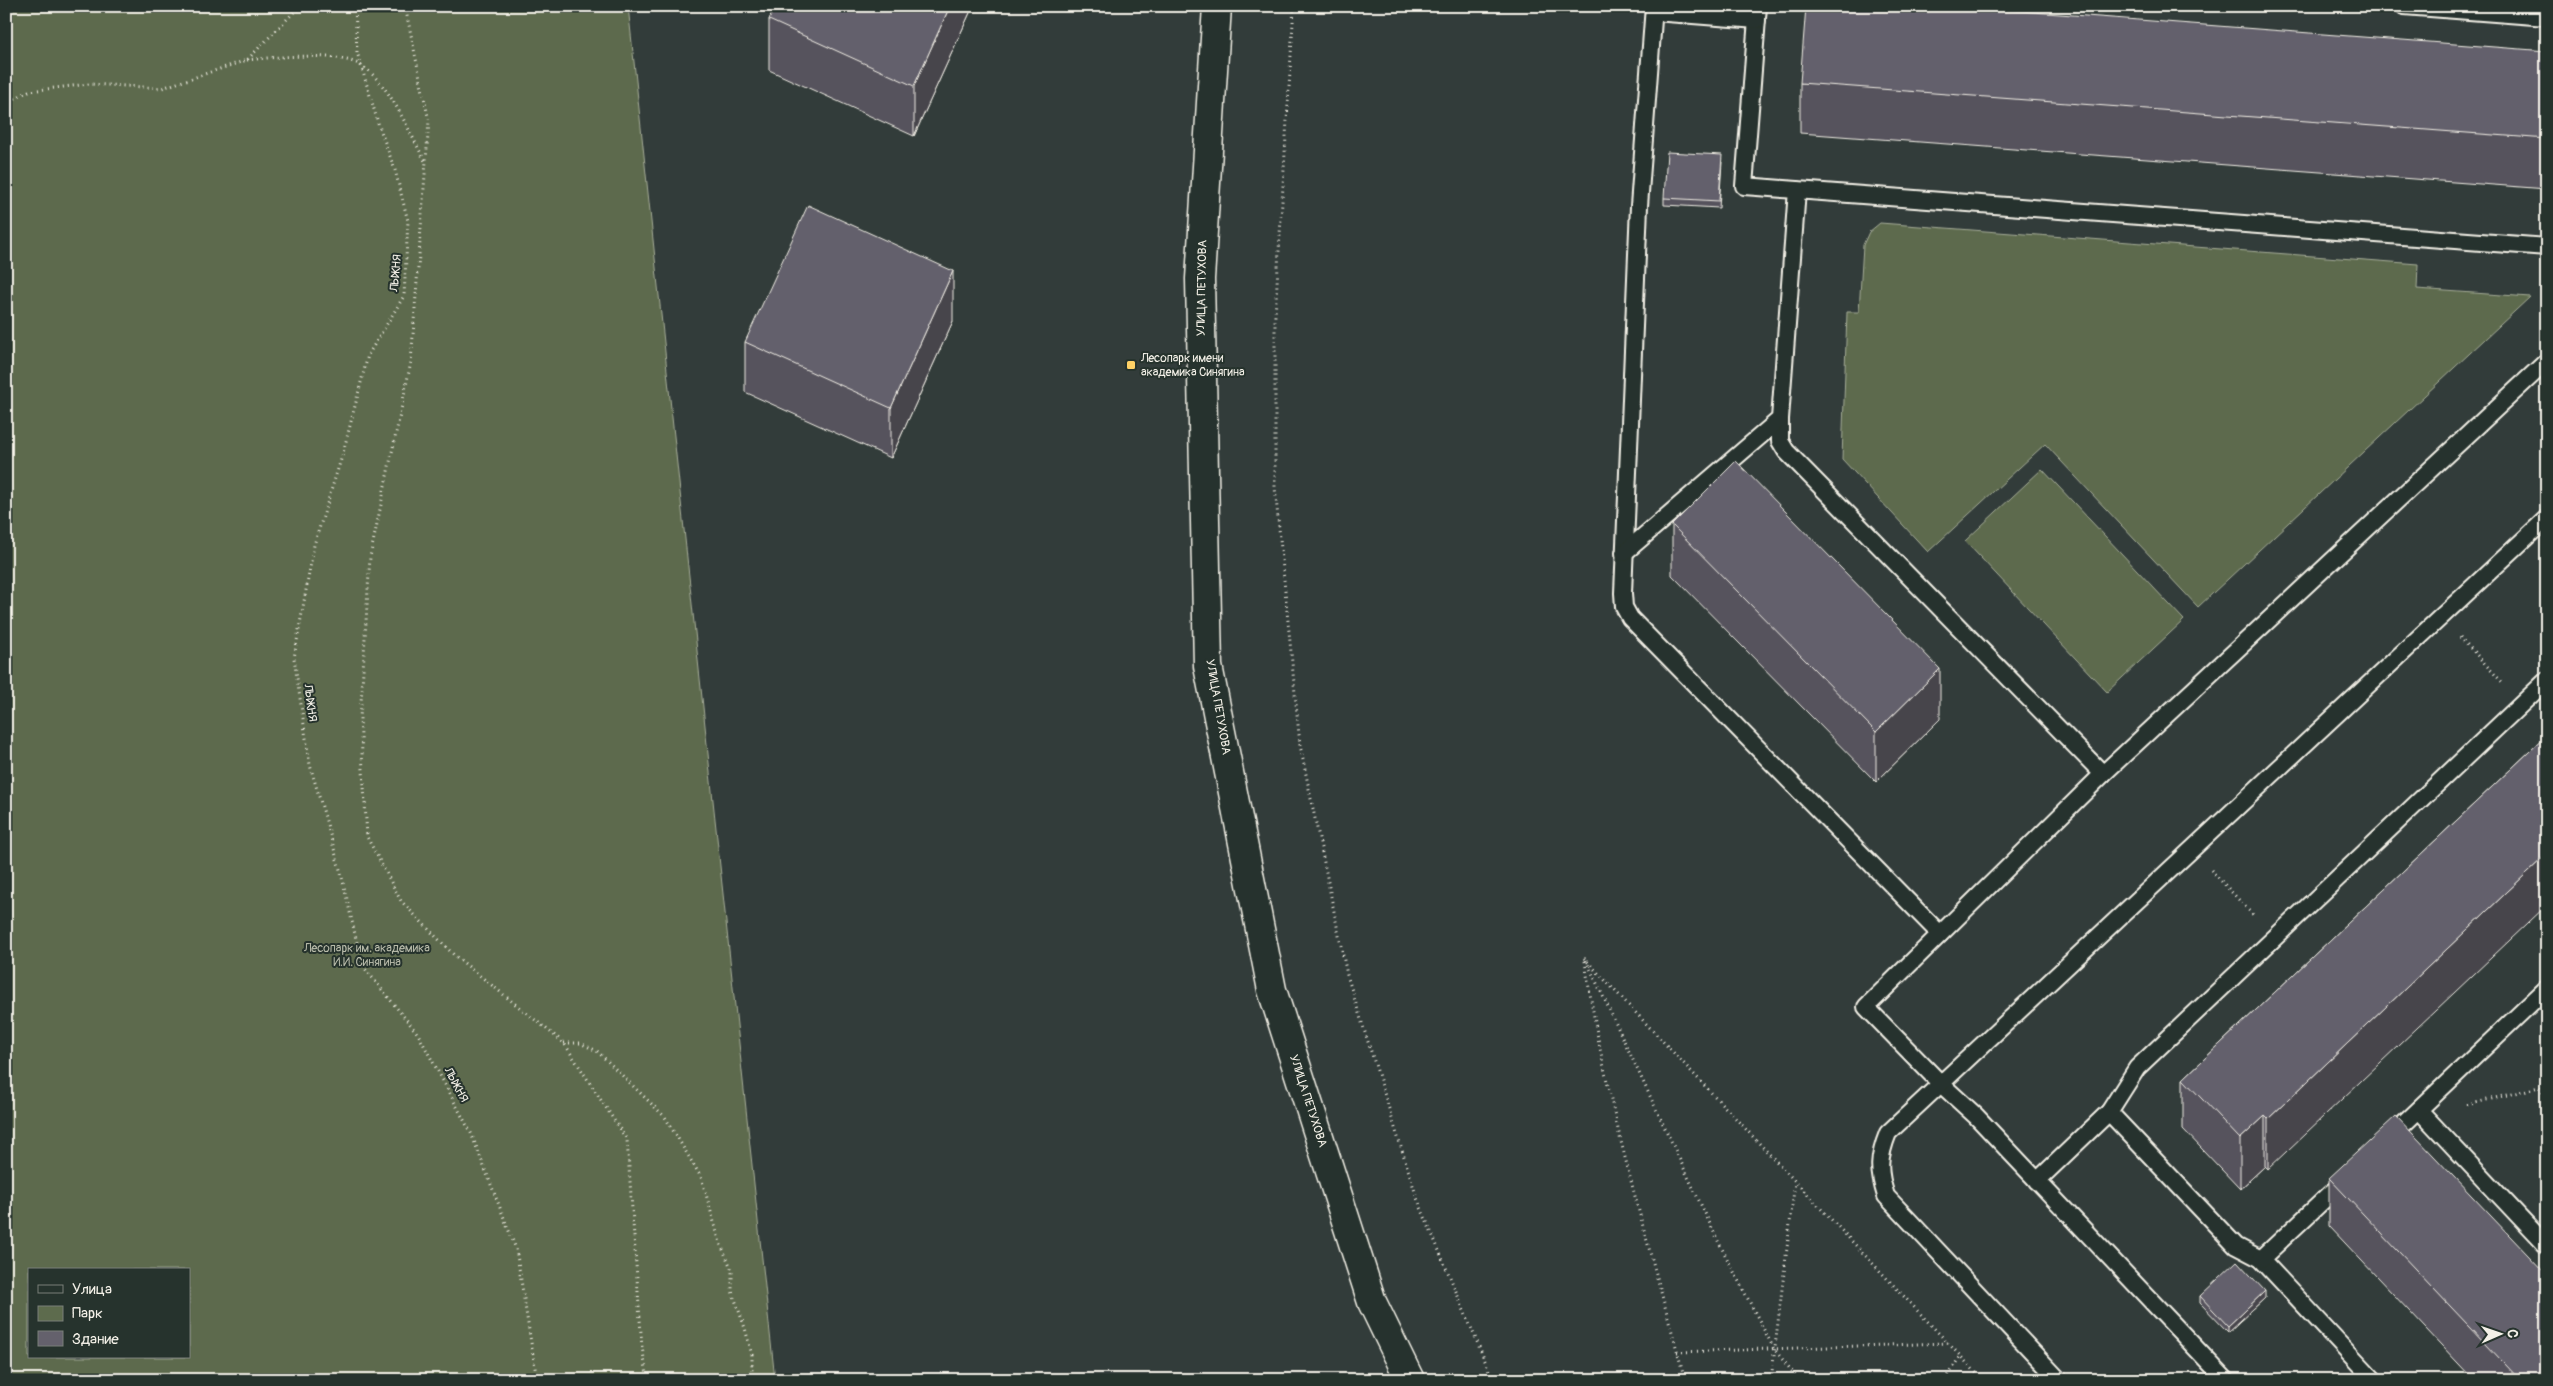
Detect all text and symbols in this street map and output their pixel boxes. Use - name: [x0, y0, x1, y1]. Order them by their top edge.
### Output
- street label: УЛИЦА ПЕТУХОВА: [1194, 239, 1210, 336]
- street label: ЛЫЖНЯ: [387, 254, 405, 293]
- place label: Лесопарк имени академика Синягина: [1140, 351, 1245, 380]
- marker: Лесопарк имени академика Синягина: [1125, 359, 1137, 371]
- street label: УЛИЦА ПЕТУХОВА: [1202, 658, 1234, 756]
- street label: ЛЫЖНЯ: [300, 682, 320, 723]
- park label: Лесопарк им. академика И.И. Синягина: [303, 941, 430, 970]
- street label: УЛИЦА ПЕТУХОВА: [1286, 1053, 1330, 1149]
- street label: ЛЫЖНЯ: [440, 1064, 471, 1105]
- legend: [28, 1268, 190, 1358]
- text: Улица: [72, 1280, 112, 1299]
- text: Парк: [72, 1304, 103, 1323]
- north arrow: [2476, 1308, 2526, 1358]
- text: С: [2504, 1329, 2521, 1339]
- text: Здание: [72, 1330, 119, 1349]

